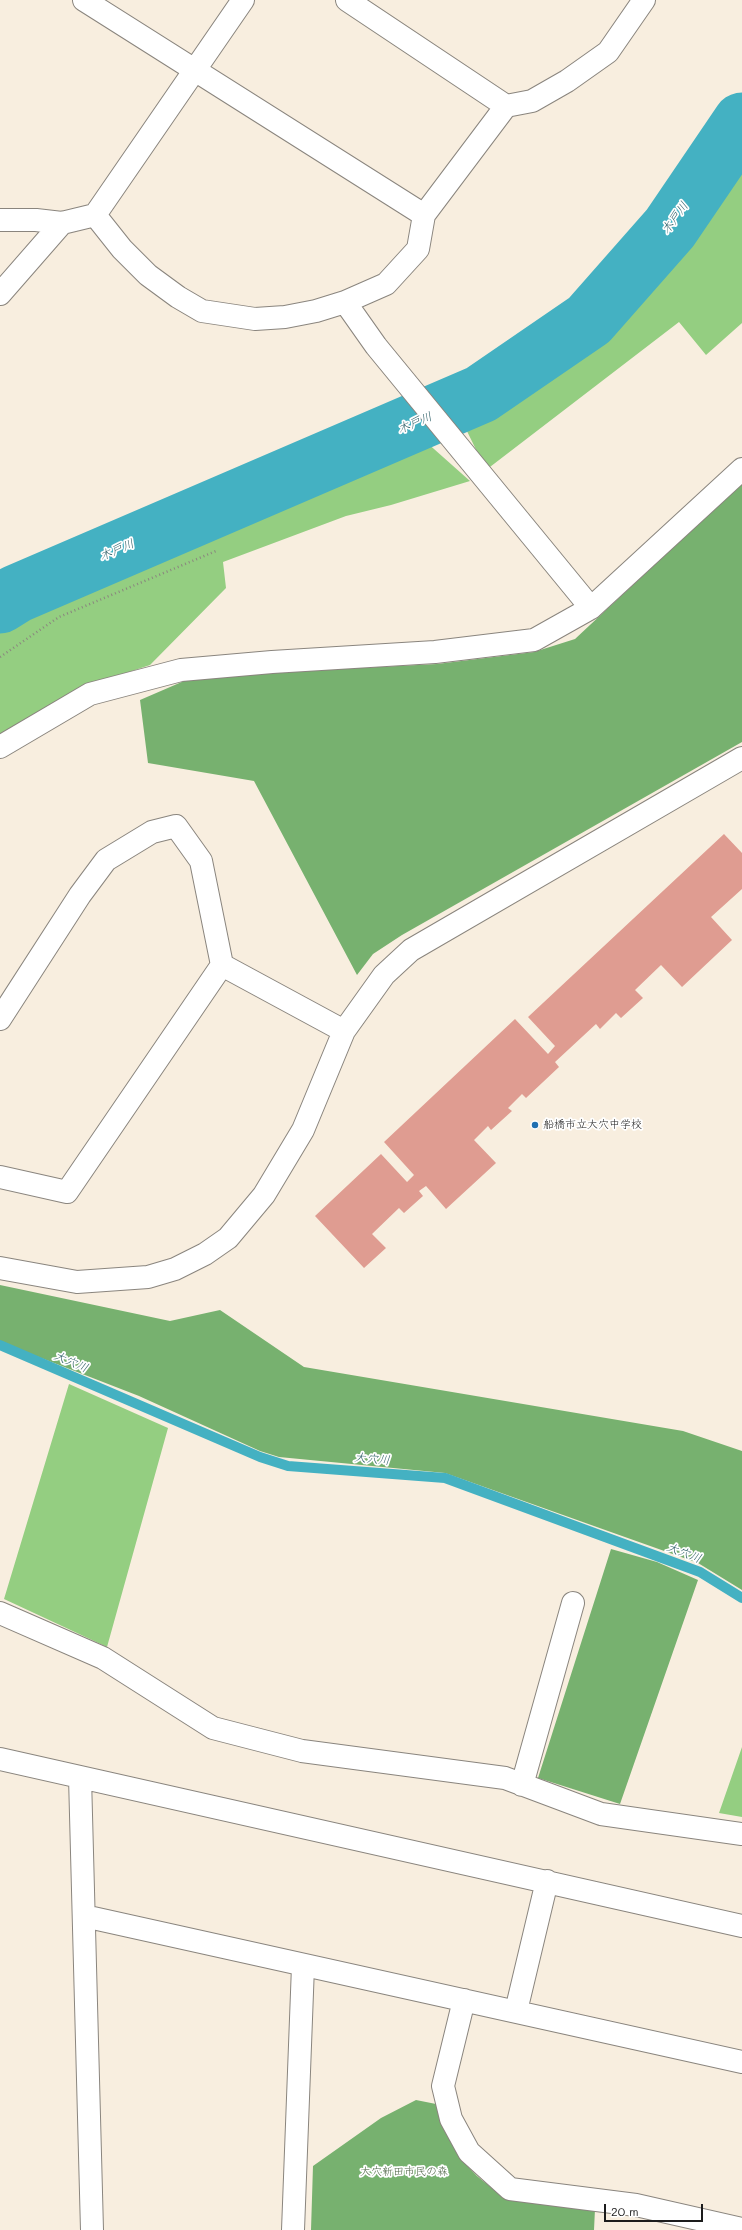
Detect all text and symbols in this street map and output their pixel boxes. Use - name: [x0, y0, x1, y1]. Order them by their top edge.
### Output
- water label: 木戸川: [659, 199, 691, 237]
- water label: 木戸川: [396, 409, 434, 437]
- water label: 木戸川: [98, 536, 136, 564]
- place label: 船橋市立大穴中学校: [543, 1118, 642, 1132]
- marker: 船橋市立大穴中学校: [530, 1120, 540, 1130]
- water label: 大穴川: [52, 1348, 90, 1376]
- water label: 大穴川: [353, 1450, 391, 1468]
- water label: 大穴川: [665, 1540, 703, 1566]
- park label: 大穴新田市民の森: [360, 2165, 448, 2179]
- scale bar: [606, 2196, 705, 2222]
- text: 20 m: [611, 2203, 639, 2219]

